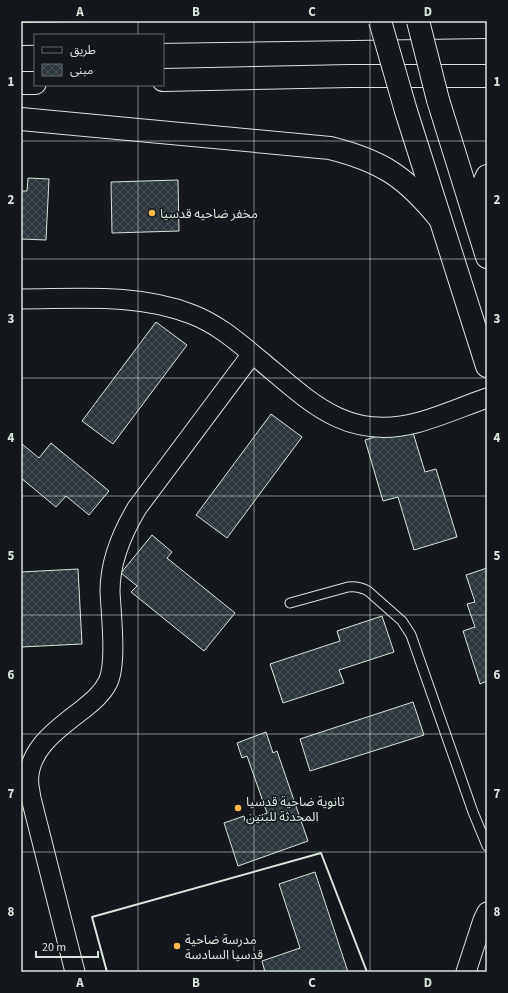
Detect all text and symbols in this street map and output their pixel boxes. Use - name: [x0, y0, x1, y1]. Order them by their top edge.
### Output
- text: A: [75, 3, 84, 21]
- text: B: [192, 3, 200, 21]
- text: C: [308, 3, 316, 21]
- text: D: [424, 3, 432, 21]
- legend: [34, 34, 164, 86]
- text: طريق: [70, 42, 96, 59]
- text: مبنى: [70, 62, 93, 79]
- text: 1: [8, 73, 15, 91]
- text: 1: [494, 73, 501, 91]
- text: 2: [8, 191, 15, 209]
- text: 2: [494, 191, 501, 209]
- place label: مخفر ضاحيه قدسيا: [160, 205, 258, 223]
- marker: مخفر ضاحيه قدسيا: [147, 208, 157, 218]
- text: 3: [8, 310, 15, 328]
- text: 3: [494, 310, 501, 328]
- text: 4: [8, 429, 15, 447]
- text: 4: [494, 429, 501, 447]
- text: 5: [8, 547, 15, 565]
- text: 5: [494, 547, 501, 565]
- text: 6: [8, 666, 15, 684]
- text: 6: [494, 666, 501, 684]
- text: 7: [8, 785, 15, 803]
- text: 7: [494, 785, 501, 803]
- place label: ثانوية ضاحية قدسيا المحدثة للبنين: [246, 793, 345, 826]
- marker: ثانوية ضاحية قدسيا المحدثة للبنين: [233, 803, 243, 813]
- text: 8: [8, 903, 15, 921]
- text: 8: [494, 903, 501, 921]
- place label: مدرسة ضاحية قدسيا السادسة: [185, 931, 263, 964]
- scale bar: [36, 933, 98, 959]
- text: 20 m: [42, 939, 66, 956]
- marker: مدرسة ضاحية قدسيا السادسة: [172, 941, 182, 951]
- text: A: [75, 974, 84, 992]
- text: B: [192, 974, 200, 992]
- text: C: [308, 974, 316, 992]
- text: D: [424, 974, 432, 992]

